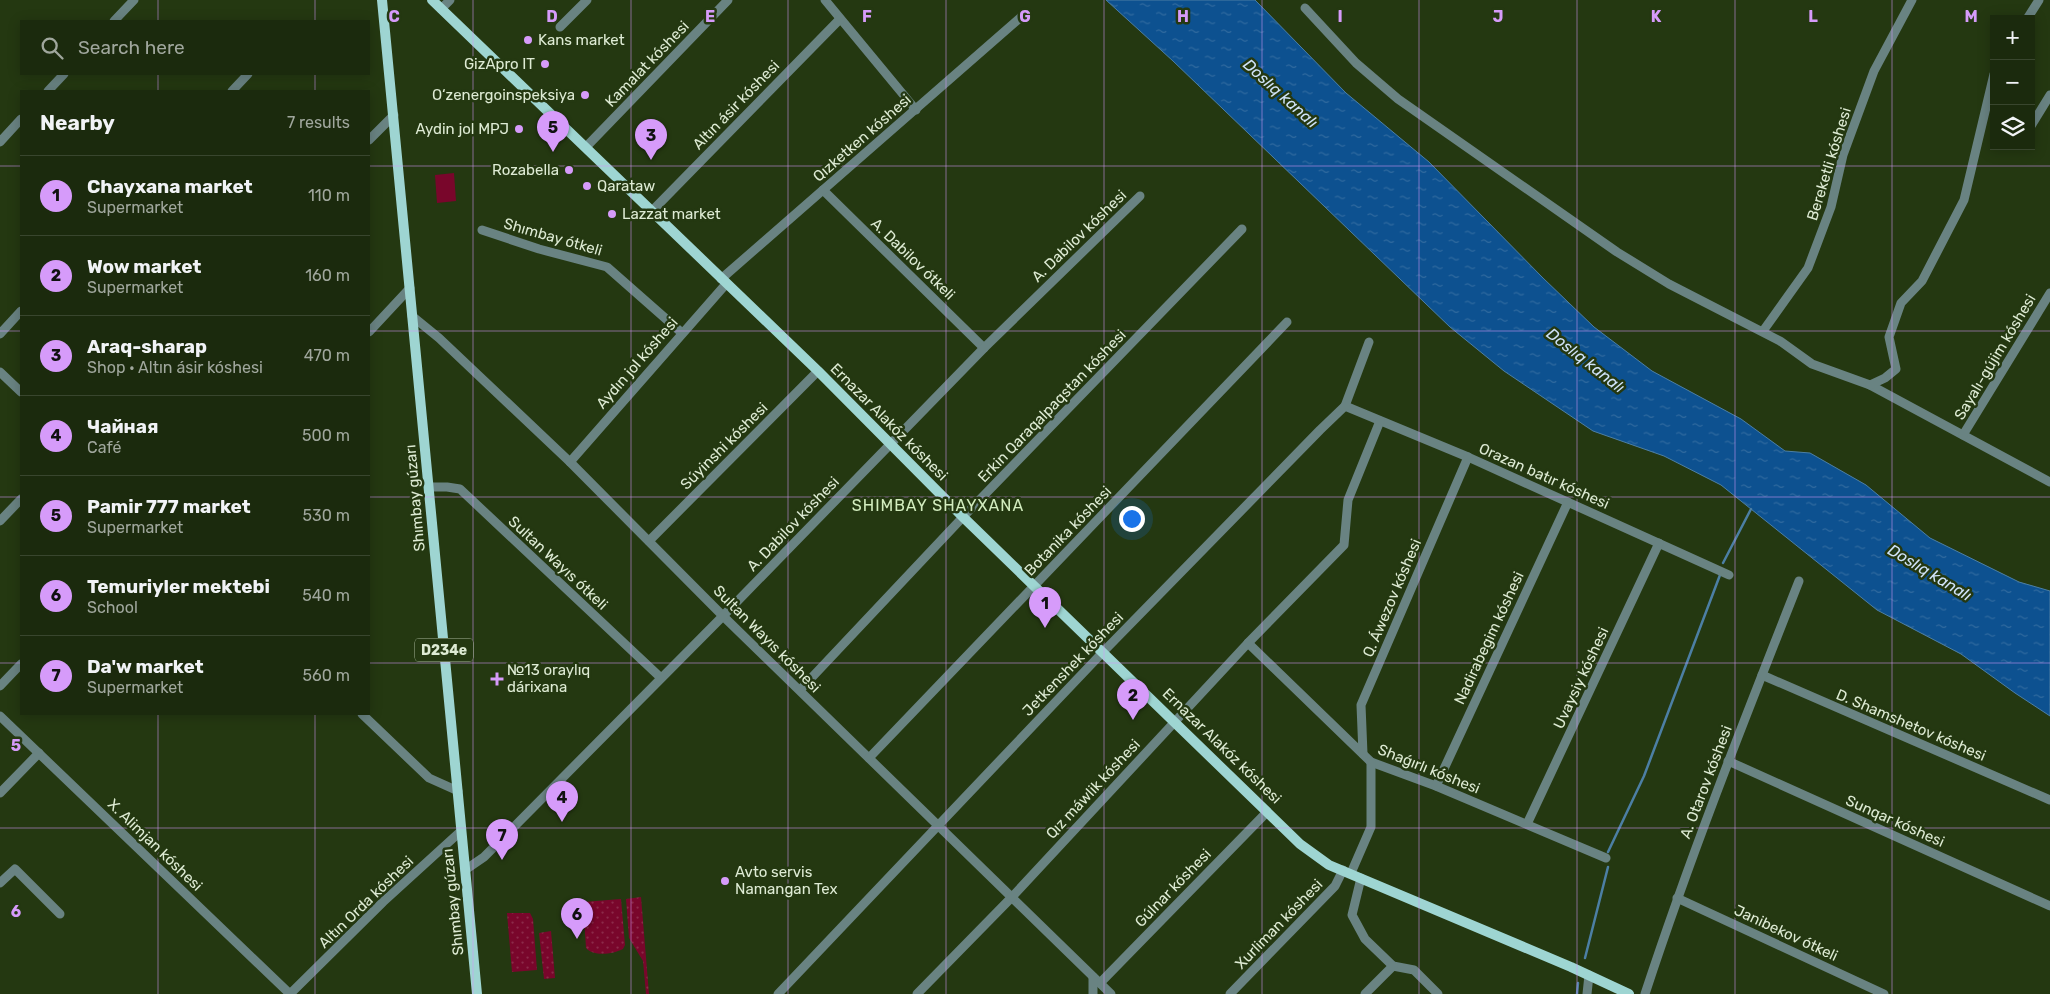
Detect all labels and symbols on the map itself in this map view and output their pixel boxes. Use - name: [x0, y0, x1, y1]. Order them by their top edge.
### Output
- text: C: [388, 7, 400, 26]
- text: D: [546, 7, 558, 26]
- text: E: [705, 7, 715, 26]
- text: F: [862, 7, 872, 26]
- text: G: [1019, 7, 1031, 26]
- text: H: [1177, 7, 1189, 26]
- text: I: [1337, 7, 1343, 26]
- text: J: [1493, 7, 1503, 26]
- text: K: [1651, 7, 1662, 26]
- text: L: [1808, 7, 1818, 26]
- text: M: [1964, 7, 1978, 26]
- street label: Kamalat kóshesi: [601, 17, 693, 111]
- place label: Kans market: [538, 31, 625, 49]
- marker: Kans market: [522, 34, 534, 46]
- place label: GizApro IT: [464, 55, 535, 73]
- water label: Doslıq kanalı: [1239, 55, 1322, 132]
- street label: Altın ásir kóshesi: [689, 57, 783, 153]
- marker: GizApro IT: [539, 58, 551, 70]
- place label: O‘zenergoinspeksiya: [432, 86, 575, 104]
- marker: O‘zenergoinspeksiya: [579, 89, 591, 101]
- street label: Qızketken kóshesi: [809, 91, 915, 185]
- street label: Bereketli kóshesi: [1803, 105, 1855, 223]
- pin: 5: [537, 111, 569, 152]
- pin: 3: [635, 119, 667, 160]
- place label: Aydin jol MPJ: [415, 120, 509, 138]
- marker: Aydin jol MPJ: [513, 123, 525, 135]
- place label: Rozabella: [492, 161, 559, 179]
- marker: Rozabella: [563, 164, 575, 176]
- place label: Qarataw: [597, 177, 655, 195]
- marker: Qarataw: [581, 180, 593, 192]
- street label: A. Dabilov kóshesi: [1028, 186, 1130, 286]
- place label: Lazzat market: [622, 205, 721, 223]
- marker: Lazzat market: [606, 208, 618, 220]
- street label: Shımbay ótkeli: [502, 214, 604, 260]
- street label: A. Dabilov ótkeli: [867, 214, 959, 304]
- street label: Sayalı-gújim kóshesi: [1950, 291, 2040, 423]
- street label: Aydın jol kóshesi: [592, 314, 682, 412]
- water label: Doslıq kanalı: [1543, 324, 1629, 397]
- street label: Erkin Qaraqalpaqstan kóshesi: [974, 326, 1130, 486]
- street label: Ernazar Alakóz kóshesi: [827, 360, 951, 484]
- street label: Súyinshi kóshesi: [677, 399, 771, 493]
- street label: Orazan batır kóshesi: [1476, 439, 1612, 513]
- street label: Shımbay gúzarı: [401, 444, 429, 552]
- street label: A. Dabilov kóshesi: [743, 473, 843, 575]
- street label: Botanika kóshesi: [1021, 483, 1115, 579]
- district label: SHIMBAY SHAYXANA: [852, 496, 1024, 515]
- your location: [1119, 506, 1145, 532]
- street label: Sultan Wayıs ótkeli: [505, 512, 611, 614]
- street label: Q. Áwezov kóshesi: [1359, 536, 1425, 660]
- water label: Doslıq kanalı: [1884, 540, 1975, 605]
- street label: Nadirabegim kóshesi: [1450, 569, 1528, 707]
- street label: Sultan Wayıs kóshesi: [710, 582, 824, 696]
- pin: 1: [1029, 587, 1061, 628]
- street label: Jetkenshek kóshesi: [1019, 608, 1127, 720]
- street label: Uvaysiy kóshesi: [1550, 624, 1612, 732]
- road number: D234e: [415, 638, 473, 662]
- place label: №13 oraylıq dárixana: [507, 661, 590, 696]
- marker: №13 oraylıq dárixana: [491, 673, 503, 685]
- pin: 2: [1117, 679, 1149, 720]
- street label: Ernazar Alakóz kóshesi: [1159, 685, 1285, 807]
- street label: D. Shamshetov kóshesi: [1833, 685, 1989, 765]
- street label: A. Otarov kóshesi: [1676, 723, 1736, 841]
- street label: Qız máwlik kóshesi: [1042, 735, 1144, 843]
- text: 5: [11, 736, 21, 755]
- street label: Shaǵırlı kóshesi: [1375, 740, 1483, 798]
- pin: 4: [546, 781, 578, 822]
- street label: Sunqar kóshesi: [1843, 791, 1947, 851]
- street label: X. Alimjan kóshesi: [104, 795, 206, 895]
- pin: 7: [486, 819, 518, 860]
- street label: Gúlnar kóshesi: [1131, 845, 1215, 931]
- street label: Shımbay gúzarı: [438, 848, 468, 956]
- street label: Altın Orda kóshesi: [315, 852, 417, 952]
- place label: Avto servis Namangan Tex: [735, 863, 838, 898]
- marker: Avto servis Namangan Tex: [719, 875, 731, 887]
- street label: Xurliman kóshesi: [1232, 875, 1326, 973]
- pin: 6: [561, 898, 593, 939]
- street label: Janibekov ótkeli: [1731, 901, 1841, 965]
- text: 6: [11, 902, 21, 921]

